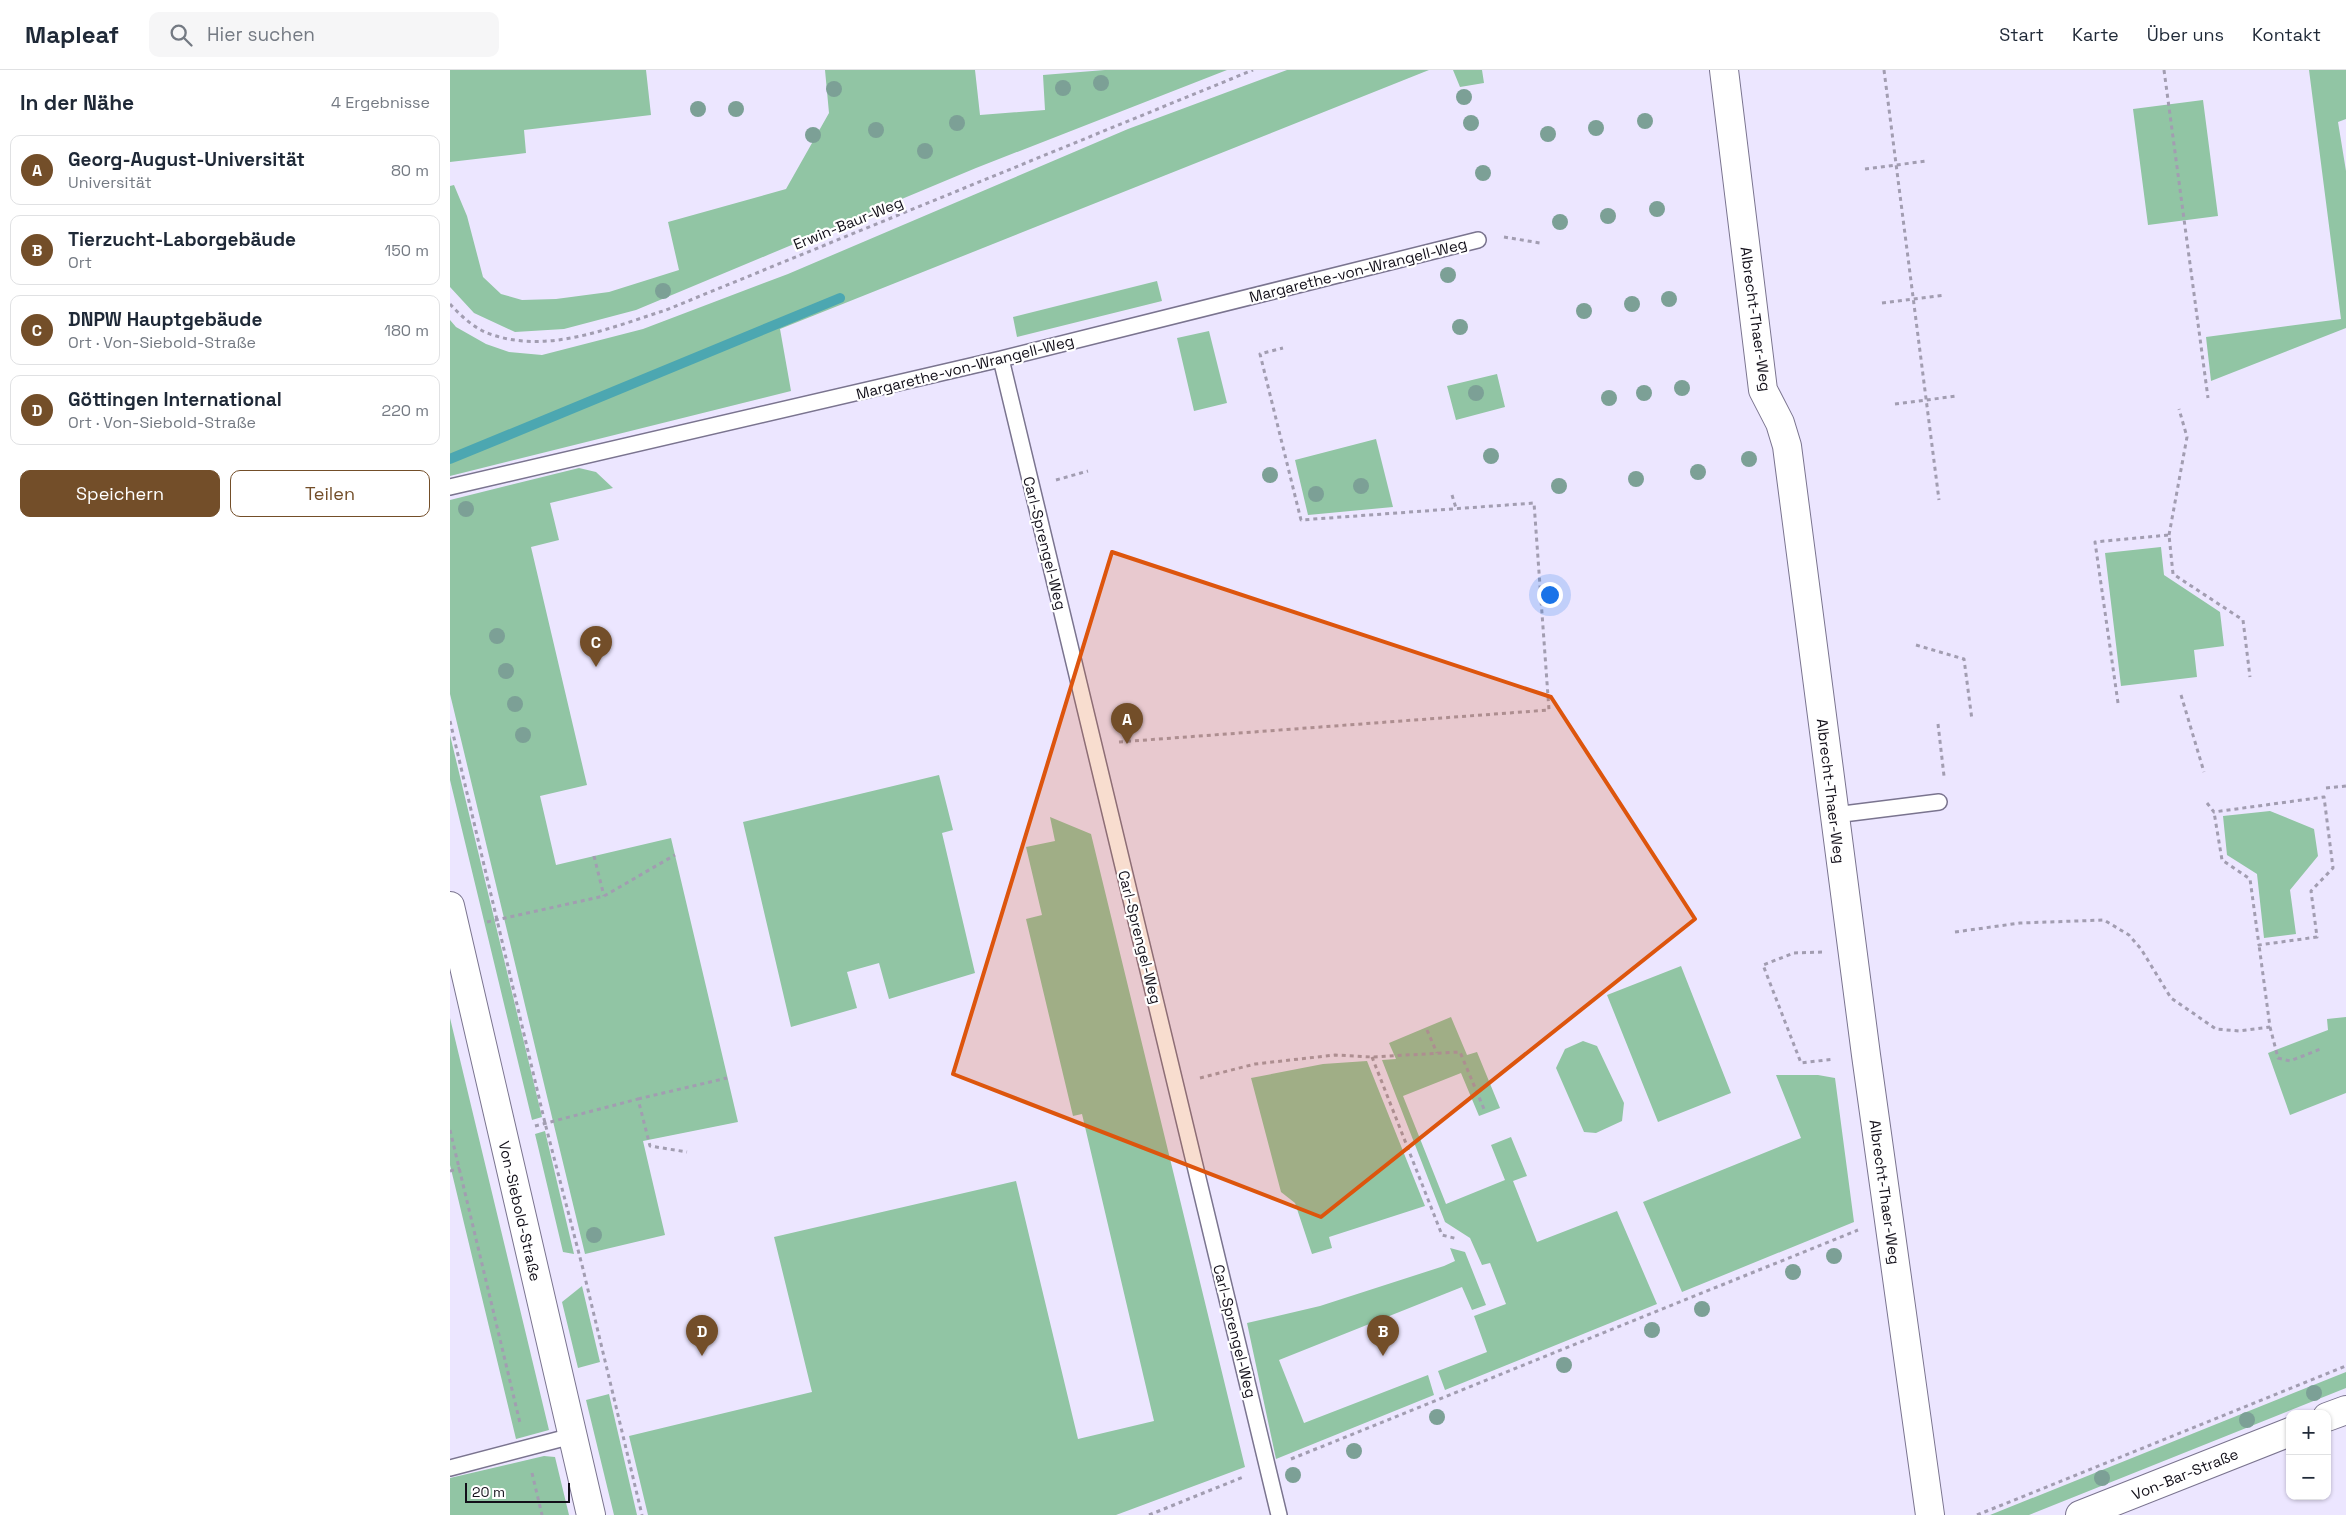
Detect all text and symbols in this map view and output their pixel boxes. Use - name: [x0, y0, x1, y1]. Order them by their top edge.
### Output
- search box: [149, 12, 499, 57]
- text: Mapleaf: [25, 19, 119, 50]
- icon: search: [167, 21, 195, 49]
- text: Hier suchen: [207, 22, 315, 47]
- text: Start: [1999, 23, 2044, 46]
- text: Karte: [2072, 23, 2119, 46]
- text: Über uns: [2147, 23, 2224, 46]
- text: Kontakt: [2252, 23, 2321, 46]
- text: In der Nähe: [20, 89, 134, 116]
- text: 4 Ergebnisse: [331, 92, 430, 113]
- text: Georg-August-Universität: [68, 147, 305, 172]
- text: A: [32, 160, 42, 181]
- text: 80 m: [391, 160, 429, 181]
- text: Universität: [68, 172, 152, 193]
- street label: Erwin-Baur-Weg: [790, 192, 906, 254]
- text: Tierzucht-Laborgebäude: [68, 227, 296, 252]
- street label: Margarethe-von-Wrangell-Weg: [1247, 234, 1469, 306]
- text: B: [32, 240, 42, 261]
- text: 150 m: [385, 240, 429, 261]
- street label: Albrecht-Thaer-Weg: [1736, 245, 1776, 393]
- text: Ort: [68, 252, 92, 273]
- text: DNPW Hauptgebäude: [68, 307, 262, 332]
- text: C: [32, 320, 42, 341]
- text: 180 m: [384, 320, 429, 341]
- street label: Margarethe-von-Wrangell-Weg: [854, 331, 1076, 403]
- text: Ort · Von-Siebold-Straße: [68, 332, 256, 353]
- text: Göttingen International: [68, 387, 282, 412]
- text: D: [32, 400, 42, 421]
- text: 220 m: [382, 400, 429, 421]
- text: Ort · Von-Siebold-Straße: [68, 412, 256, 433]
- button: Speichern: [20, 470, 220, 517]
- button: Teilen: [230, 470, 430, 517]
- street label: Carl-Sprengel-Weg: [1019, 474, 1071, 612]
- your location: [1537, 582, 1563, 608]
- pin: C: [580, 626, 612, 667]
- pin: A: [1111, 703, 1143, 744]
- street label: Albrecht-Thaer-Weg: [1813, 717, 1849, 865]
- street label: Carl-Sprengel-Weg: [1114, 868, 1166, 1006]
- street label: Albrecht-Thaer-Weg: [1865, 1118, 1905, 1266]
- street label: Von-Siebold-Straße: [495, 1139, 545, 1283]
- street label: Carl-Sprengel-Weg: [1209, 1262, 1261, 1400]
- pin: D: [686, 1315, 718, 1356]
- pin: B: [1367, 1315, 1399, 1356]
- map controls: [2286, 1410, 2331, 1500]
- button: +: [2286, 1410, 2331, 1455]
- street label: Von-Bar-Straße: [2129, 1444, 2241, 1504]
- button: −: [2286, 1455, 2331, 1500]
- scale bar: [465, 1480, 570, 1503]
- text: 20 m: [472, 1483, 505, 1501]

